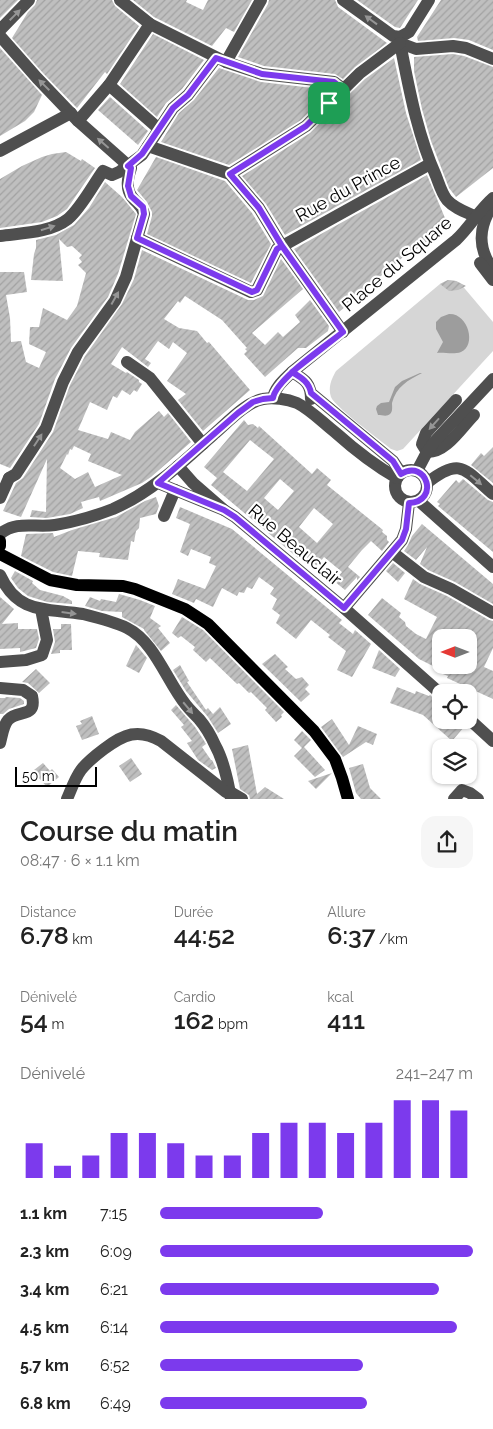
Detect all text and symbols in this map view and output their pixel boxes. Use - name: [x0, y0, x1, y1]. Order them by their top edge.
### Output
- one-way arrow: [9, 9, 21, 21]
- one-way arrow: [364, 15, 378, 25]
- one-way arrow: [38, 80, 50, 92]
- pin: [308, 82, 350, 124]
- icon: arrive: [315, 89, 343, 117]
- one-way arrow: [97, 138, 109, 149]
- street label: Rue du Prince: [292, 151, 404, 226]
- street label: Place du Square: [338, 211, 456, 316]
- one-way arrow: [41, 224, 56, 232]
- one-way arrow: [111, 291, 119, 306]
- one-way arrow: [428, 417, 440, 429]
- one-way arrow: [33, 433, 43, 447]
- one-way arrow: [469, 474, 482, 485]
- street label: Rue Beauclair: [244, 499, 347, 590]
- one-way arrow: [61, 609, 77, 617]
- north arrow: [432, 629, 478, 674]
- map controls: [432, 629, 477, 784]
- button: locate: [432, 684, 477, 729]
- one-way arrow: [183, 701, 194, 714]
- button: layers: [432, 739, 477, 784]
- scale bar: [15, 764, 98, 787]
- text: 50 m: [22, 768, 55, 784]
- text: Course du matin: [20, 815, 238, 848]
- button: share: [421, 816, 473, 868]
- text: 08:47 · 6 × 1.1 km: [20, 851, 140, 870]
- text: Distance: [20, 904, 76, 920]
- text: Durée: [174, 904, 213, 920]
- text: Allure: [327, 904, 366, 920]
- text: 6.78: [20, 920, 69, 950]
- text: 44:52: [174, 920, 235, 950]
- text: 6:37: [327, 920, 376, 950]
- text: km: [69, 931, 93, 947]
- text: /km: [376, 931, 408, 947]
- text: Dénivelé: [20, 989, 77, 1005]
- text: Cardio: [174, 989, 216, 1005]
- text: kcal: [327, 989, 354, 1005]
- text: 54: [20, 1005, 48, 1035]
- text: 162: [174, 1005, 214, 1035]
- text: 411: [327, 1005, 365, 1035]
- text: m: [48, 1016, 64, 1032]
- text: bpm: [214, 1016, 248, 1032]
- text: Dénivelé: [20, 1064, 85, 1083]
- text: 241–247 m: [396, 1064, 473, 1083]
- text: 1.1 km: [20, 1204, 67, 1223]
- text: 7:15: [100, 1204, 127, 1223]
- text: 2.3 km: [20, 1242, 69, 1261]
- text: 6:09: [100, 1242, 132, 1261]
- text: 3.4 km: [20, 1280, 69, 1299]
- text: 6:21: [100, 1280, 128, 1299]
- text: 4.5 km: [20, 1318, 69, 1337]
- text: 6:14: [100, 1318, 128, 1337]
- text: 5.7 km: [20, 1356, 69, 1375]
- text: 6:52: [100, 1356, 130, 1375]
- text: 6.8 km: [20, 1394, 71, 1413]
- text: 6:49: [100, 1394, 131, 1413]

